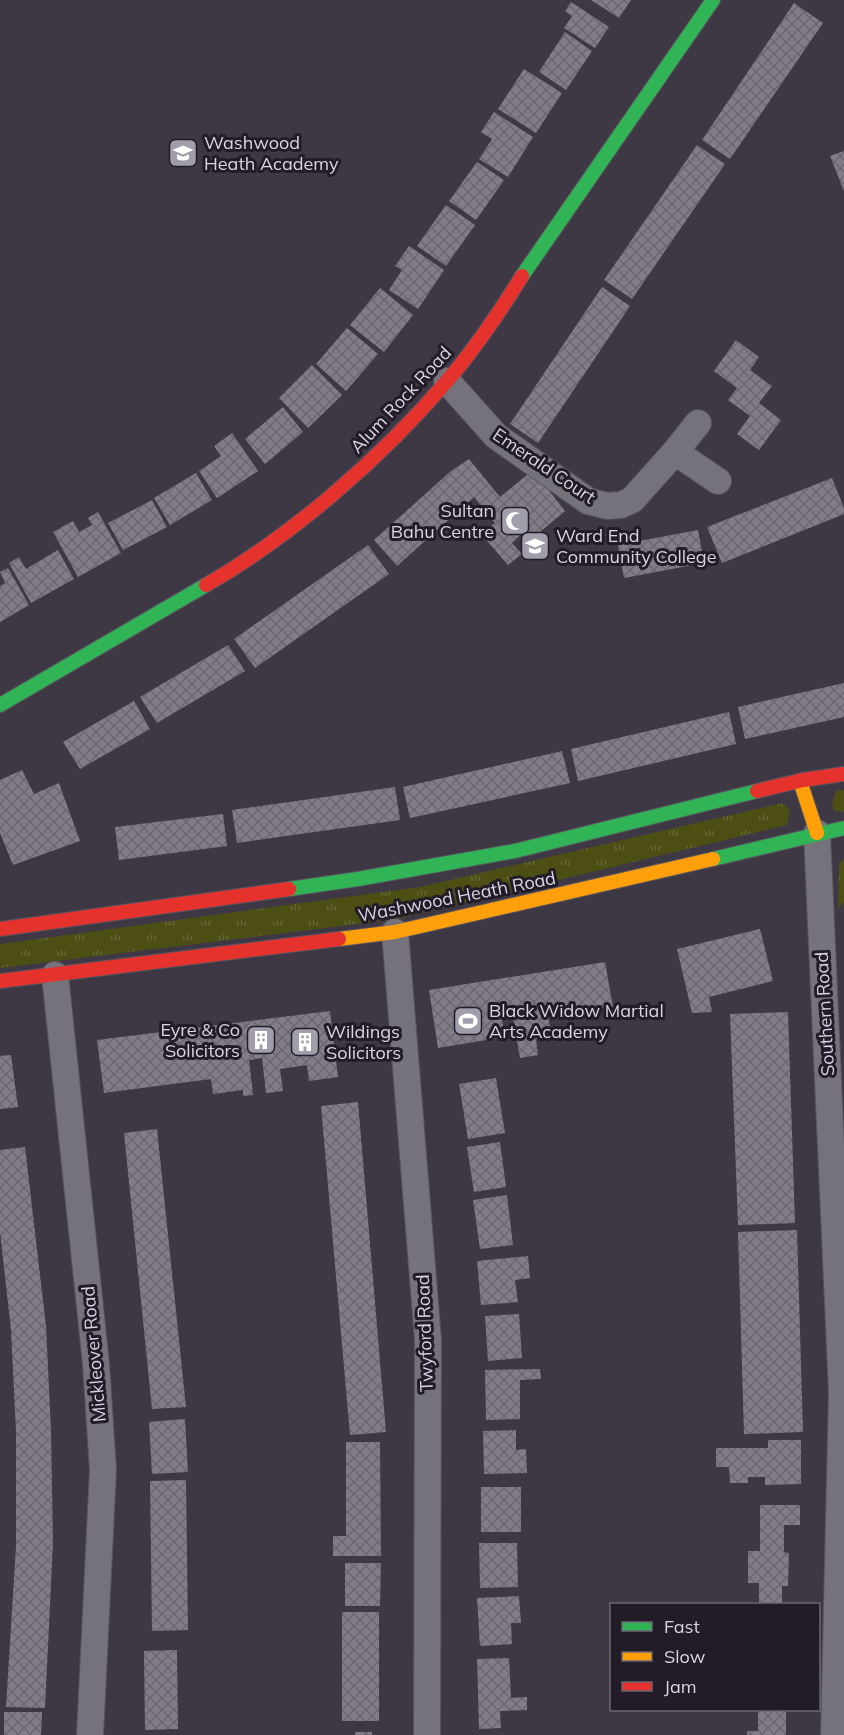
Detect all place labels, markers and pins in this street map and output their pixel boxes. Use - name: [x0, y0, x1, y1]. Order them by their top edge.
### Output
- place label: Washwood Heath Academy: [204, 131, 339, 175]
- school or university icon: Washwood Heath Academy: [167, 137, 199, 169]
- place label: Sultan Bahu Centre: [391, 499, 494, 543]
- mosque icon: Sultan Bahu Centre: [499, 505, 531, 537]
- place label: Ward End Community College: [556, 524, 716, 568]
- school or university icon: Ward End Community College: [519, 530, 551, 562]
- place label: Black Widow Martial Arts Academy: [489, 999, 664, 1043]
- sports icon: Black Widow Martial Arts Academy: [452, 1005, 484, 1037]
- place label: Eyre & Co Solicitors: [160, 1018, 240, 1062]
- place label: Wildings Solicitors: [326, 1020, 401, 1064]
- building icon: Eyre & Co Solicitors: [245, 1024, 277, 1056]
- building icon: Wildings Solicitors: [289, 1026, 321, 1058]

